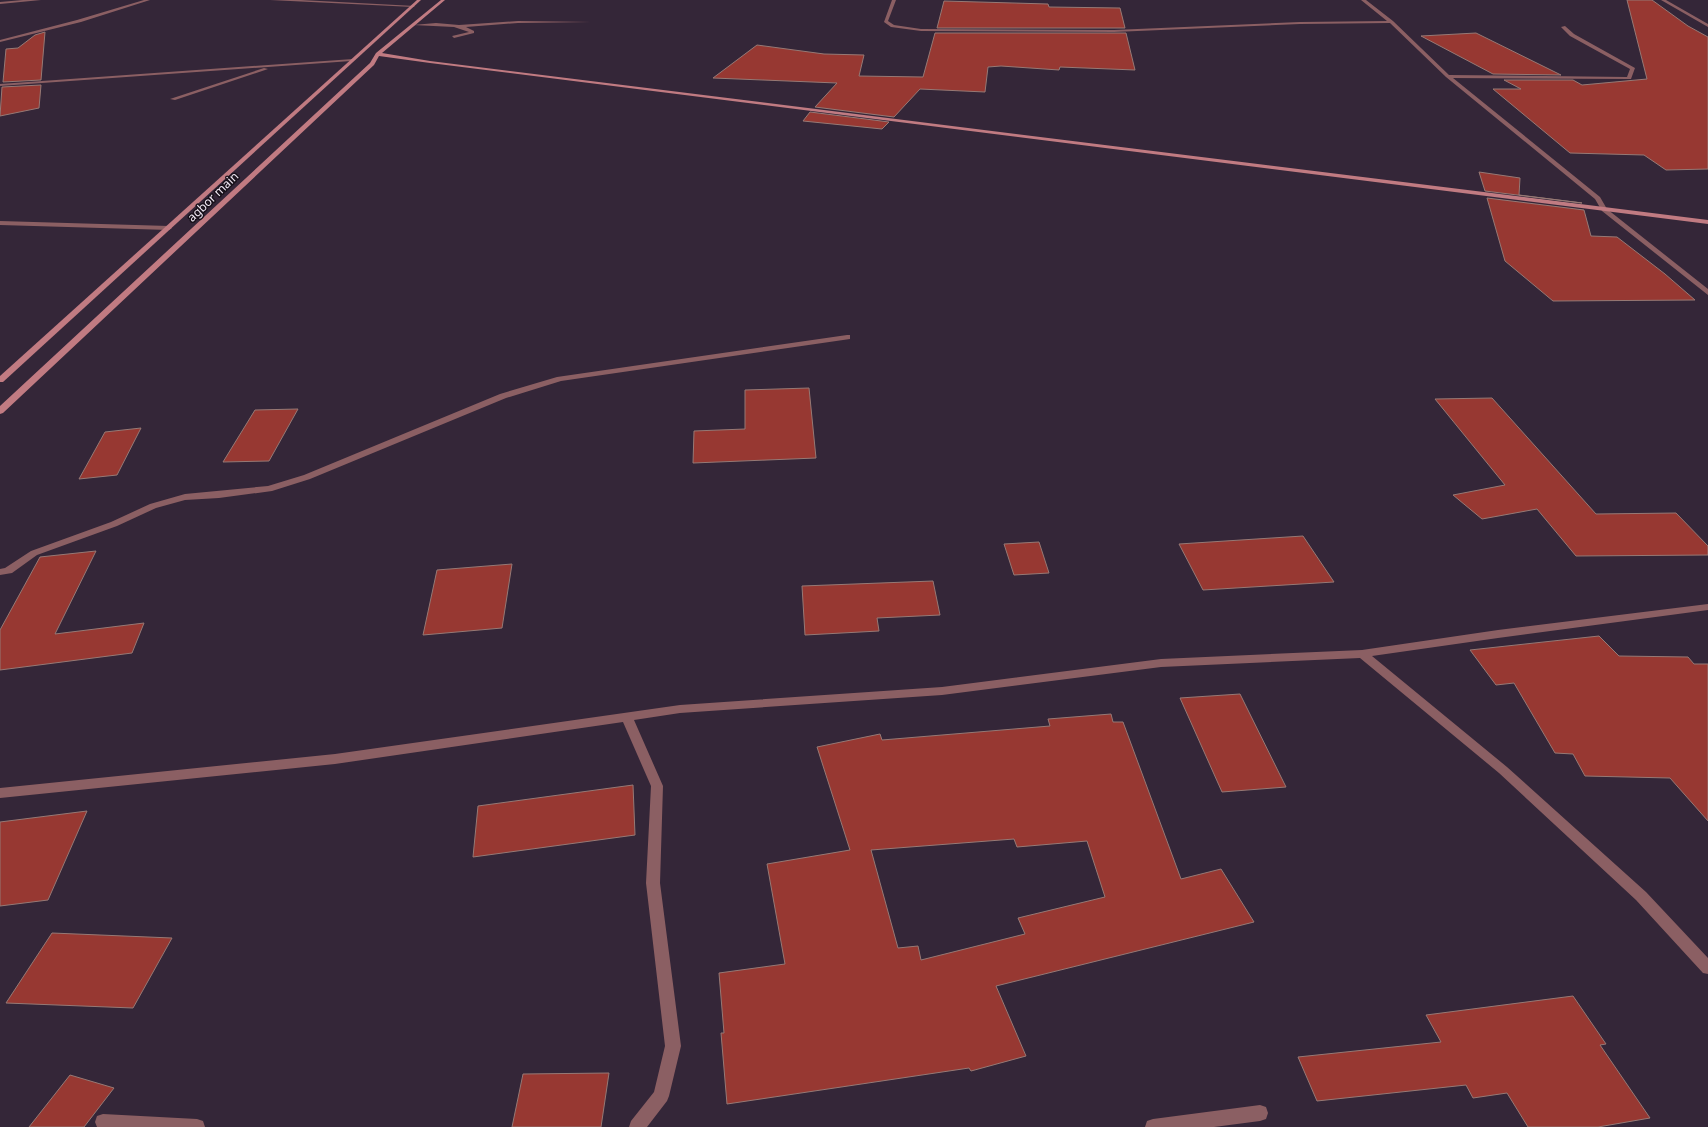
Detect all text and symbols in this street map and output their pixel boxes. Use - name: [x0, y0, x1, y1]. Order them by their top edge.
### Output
- street label: agbor main: [183, 168, 242, 225]

